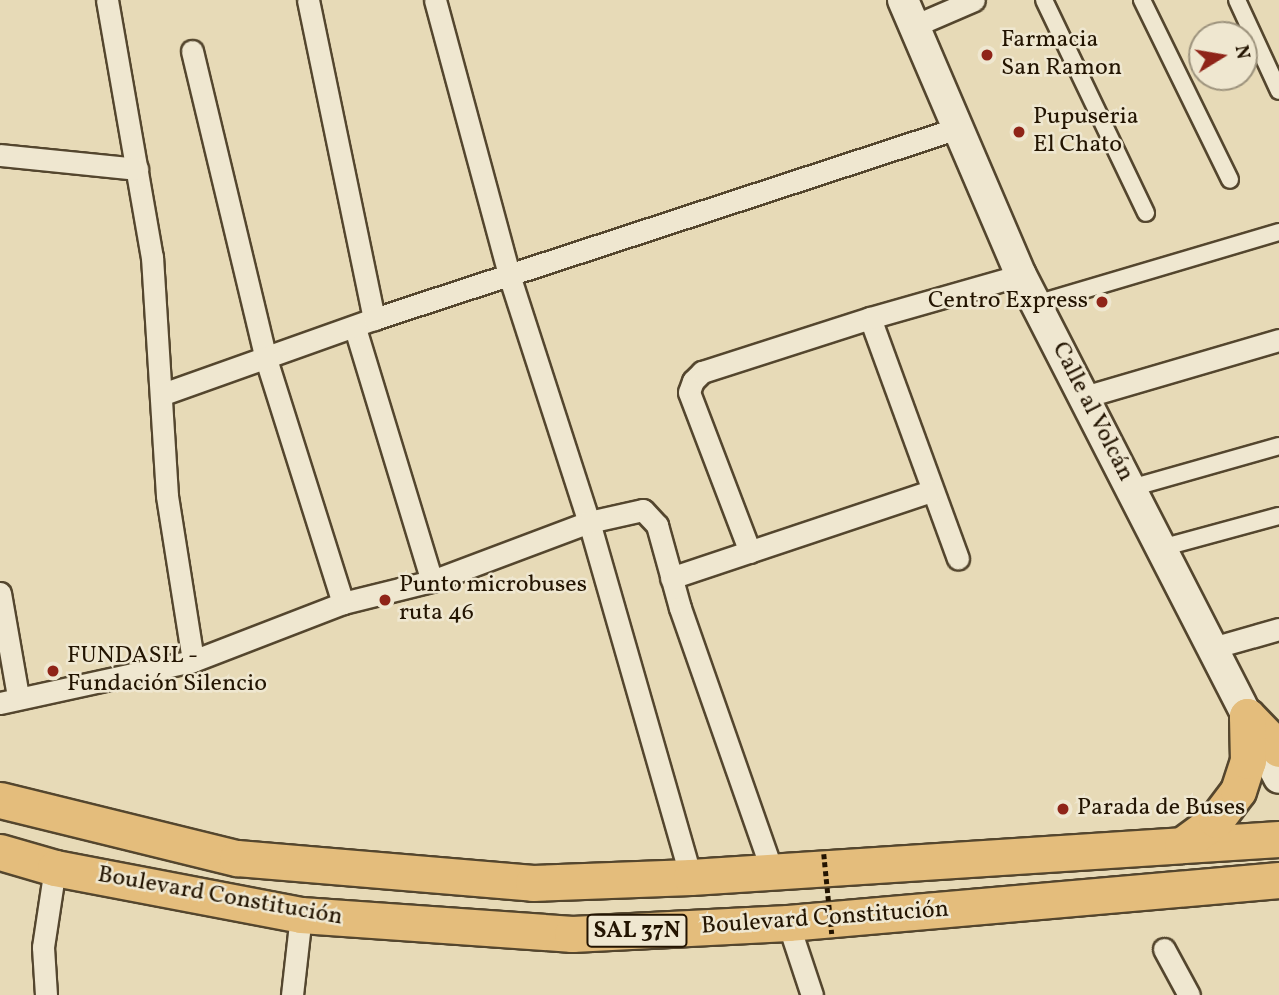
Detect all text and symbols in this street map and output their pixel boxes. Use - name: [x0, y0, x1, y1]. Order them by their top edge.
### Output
- north arrow: [1188, 21, 1258, 91]
- place label: Farmacia San Ramon: [1001, 27, 1122, 83]
- text: N: [1228, 43, 1256, 62]
- marker: Farmacia San Ramon: [979, 47, 995, 63]
- place label: Pupuseria El Chato: [1033, 104, 1139, 160]
- marker: Pupuseria El Chato: [1011, 124, 1027, 140]
- place label: Centro Express: [928, 288, 1088, 316]
- marker: Centro Express: [1094, 294, 1110, 310]
- street label: Calle al Volcán: [1044, 337, 1140, 487]
- place label: Punto microbuses ruta 46: [399, 572, 587, 628]
- marker: Punto microbuses ruta 46: [377, 592, 393, 608]
- place label: FUNDASIL - Fundación Silencio: [67, 643, 267, 699]
- marker: FUNDASIL - Fundación Silencio: [45, 663, 61, 679]
- place label: Parada de Buses: [1077, 795, 1245, 823]
- marker: Parada de Buses: [1055, 801, 1071, 817]
- street label: Boulevard Constitución: [95, 861, 345, 933]
- street label: Boulevard Constitución: [700, 896, 950, 942]
- road number: SAL 37N: [586, 912, 688, 950]

